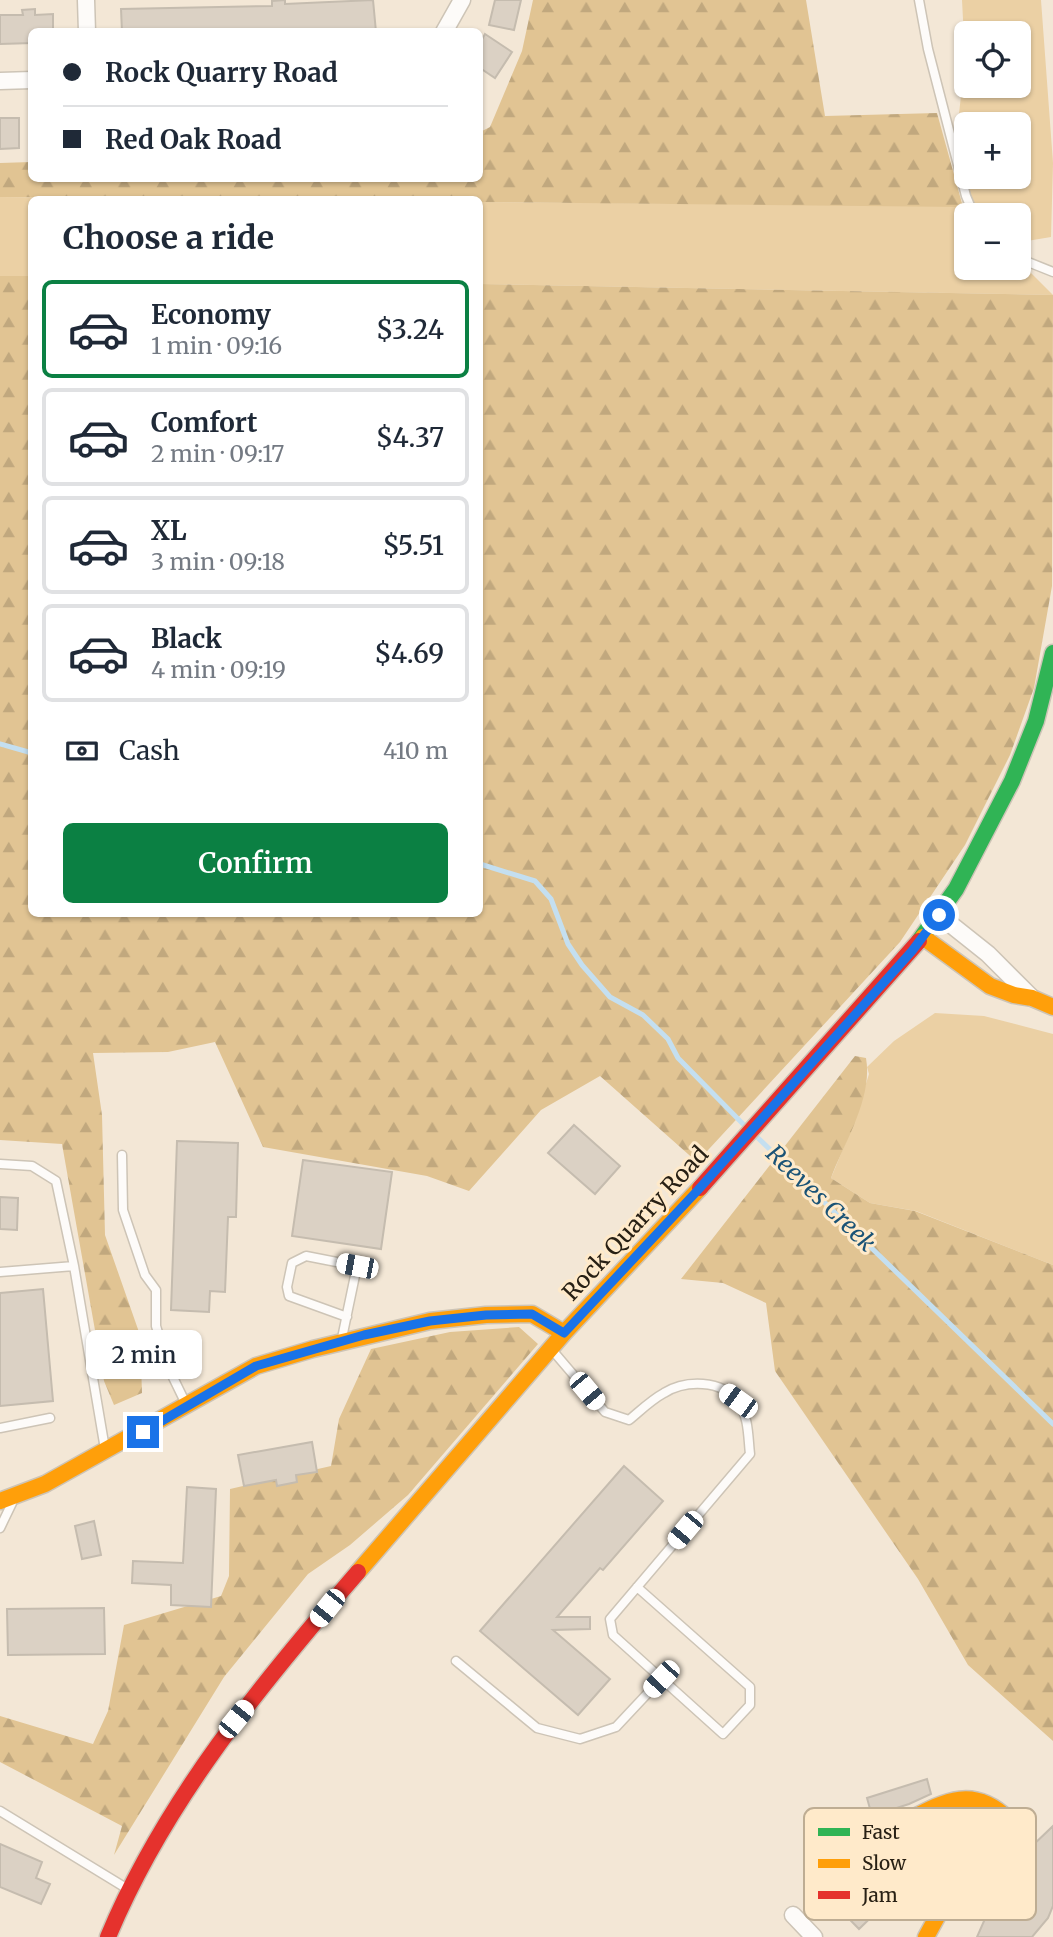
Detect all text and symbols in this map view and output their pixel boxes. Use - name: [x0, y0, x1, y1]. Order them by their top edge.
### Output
- map controls: [954, 21, 1031, 280]
- button: locate: [954, 21, 1031, 98]
- text: Rock Quarry Road: [105, 56, 338, 89]
- button: +: [954, 112, 1031, 189]
- text: Red Oak Road: [105, 123, 282, 156]
- button: −: [954, 203, 1031, 280]
- text: Choose a ride: [63, 218, 274, 258]
- icon: car: [67, 298, 130, 361]
- text: Economy: [151, 298, 271, 331]
- text: $3.24: [376, 313, 444, 346]
- text: 1 min · 09:16: [151, 331, 282, 360]
- icon: car: [67, 406, 130, 469]
- text: Comfort: [151, 406, 257, 439]
- text: $4.37: [376, 421, 444, 454]
- text: 2 min · 09:17: [151, 439, 284, 468]
- icon: car: [67, 514, 130, 577]
- text: XL: [151, 514, 187, 547]
- text: $5.51: [382, 529, 444, 562]
- text: 3 min · 09:18: [151, 547, 285, 576]
- icon: car: [67, 622, 130, 685]
- text: Black: [151, 622, 222, 655]
- text: $4.69: [374, 637, 444, 670]
- text: 4 min · 09:19: [151, 655, 286, 684]
- icon: cash: [63, 732, 101, 770]
- text: Cash: [119, 734, 180, 767]
- text: 410 m: [383, 736, 448, 765]
- button: Confirm: [63, 823, 448, 903]
- route start: [923, 899, 955, 931]
- water label: Reeves Creek: [760, 1138, 882, 1258]
- street label: Rock Quarry Road: [556, 1140, 714, 1306]
- car: [335, 1252, 380, 1280]
- callout: 2 min: [85, 1330, 201, 1380]
- text: 2 min: [112, 1340, 176, 1369]
- car: [566, 1368, 609, 1414]
- car: [715, 1380, 762, 1422]
- route end: [127, 1416, 159, 1448]
- car: [664, 1507, 707, 1553]
- car: [306, 1585, 349, 1631]
- car: [639, 1656, 684, 1702]
- car: [215, 1696, 258, 1742]
- legend: [804, 1808, 1036, 1920]
- text: Fast: [862, 1820, 900, 1844]
- text: Slow: [862, 1851, 907, 1875]
- text: Jam: [861, 1883, 898, 1907]

